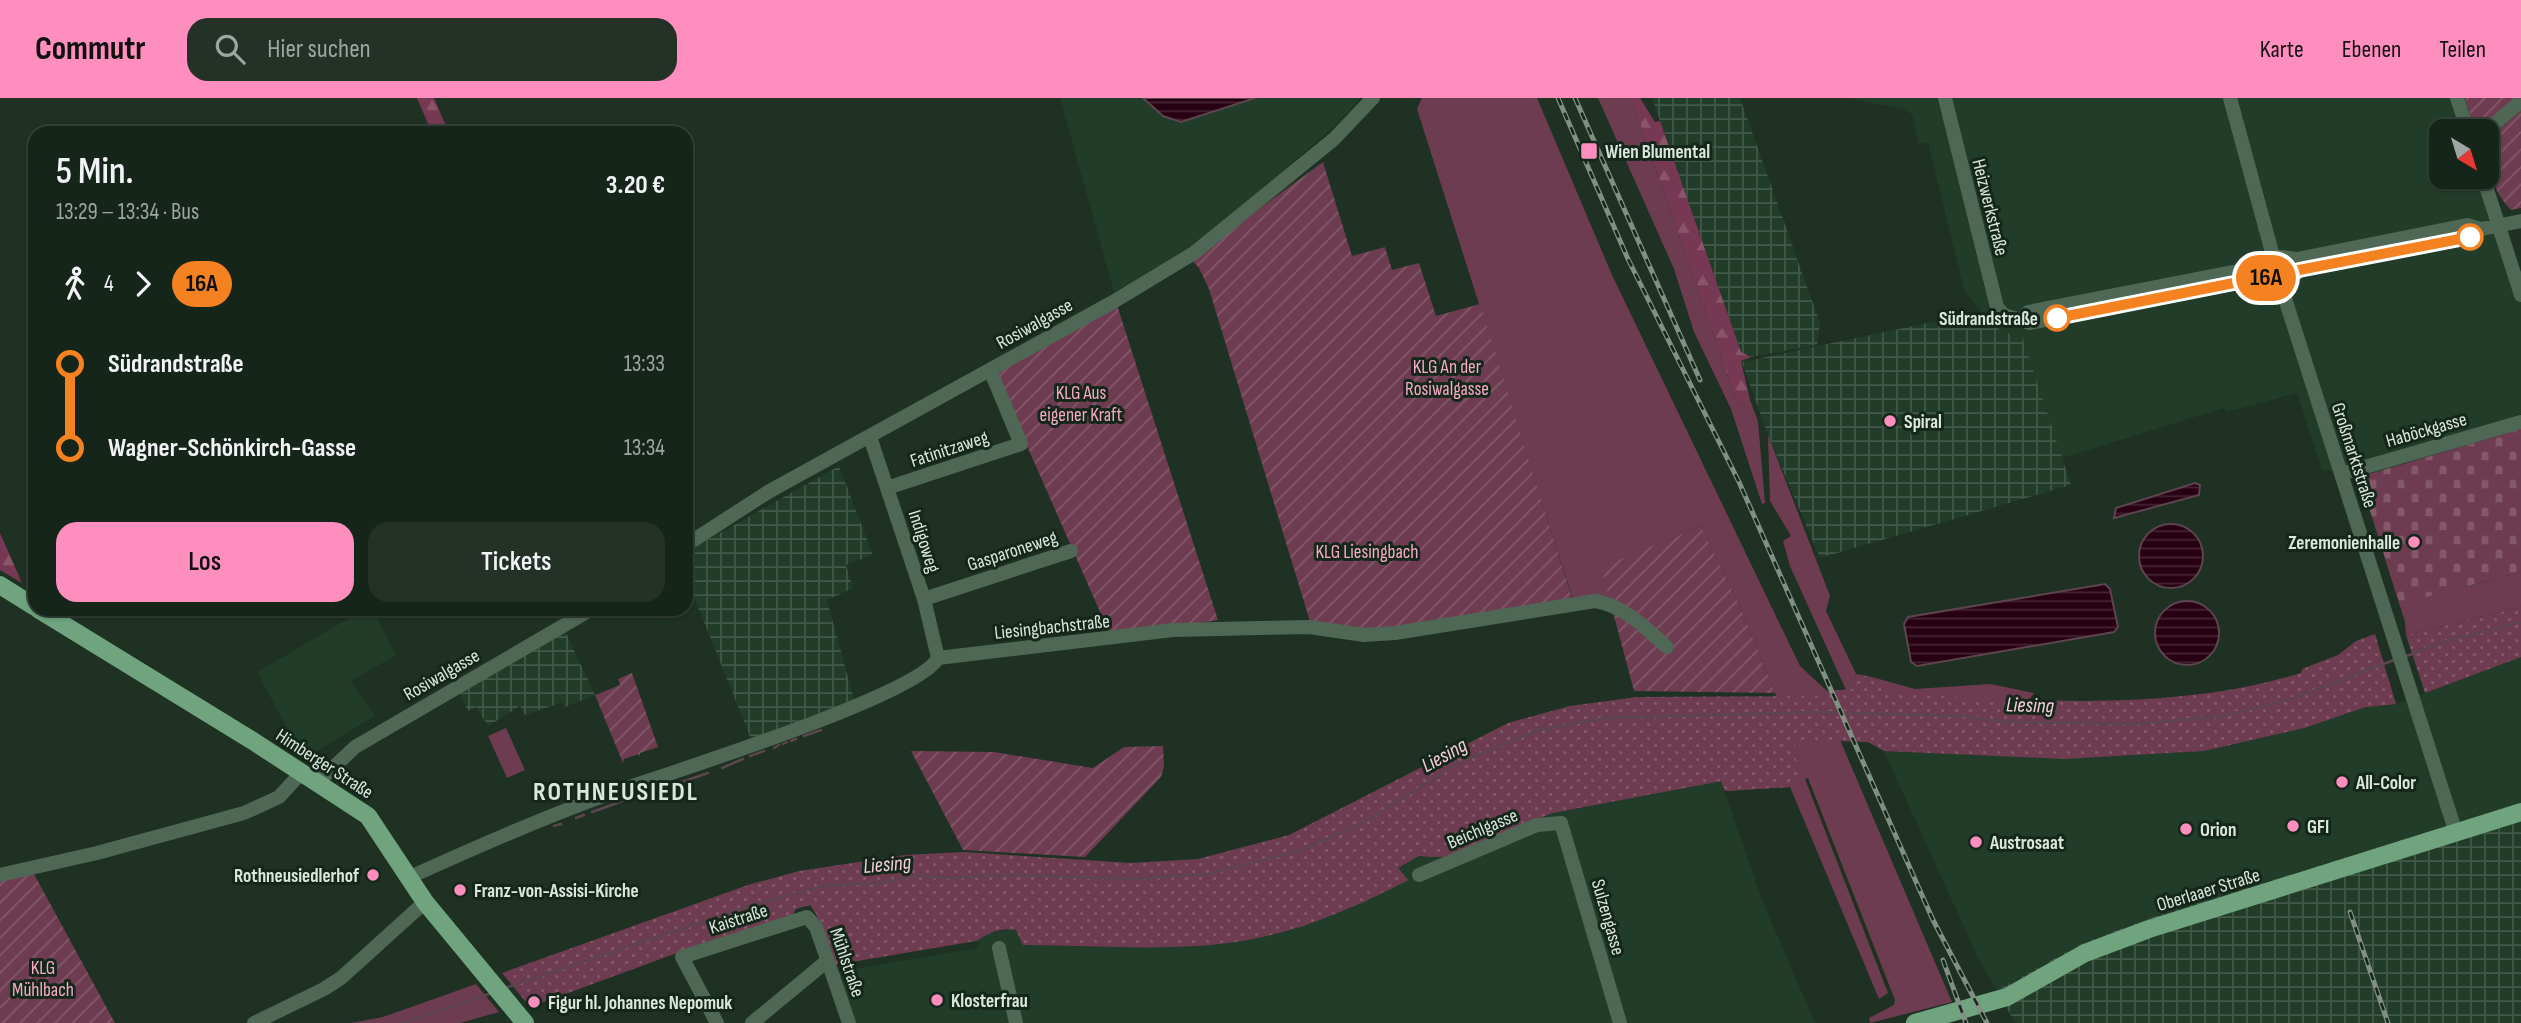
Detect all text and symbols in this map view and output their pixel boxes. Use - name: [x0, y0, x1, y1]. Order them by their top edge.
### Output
- search box: [187, 18, 677, 81]
- text: Commutr: [35, 29, 145, 69]
- icon: search: [211, 30, 249, 68]
- text: Hier suchen: [267, 34, 371, 65]
- text: Karte: [2260, 35, 2304, 64]
- text: Ebenen: [2342, 35, 2401, 64]
- text: Teilen: [2439, 35, 2486, 64]
- north arrow: [2429, 119, 2499, 189]
- map controls: [2429, 119, 2499, 189]
- marker: Wien Blumental: [1579, 141, 1599, 161]
- place label: Wien Blumental: [1605, 141, 1710, 164]
- text: 5 Min.: [56, 149, 134, 194]
- street label: Heizwerkstraße: [1966, 157, 2013, 258]
- text: 3.20 €: [606, 170, 665, 201]
- text: 13:29 – 13:34 · Bus: [56, 198, 199, 226]
- unlabelled marker: [2457, 224, 2483, 250]
- line badge: 16A: [2226, 255, 2306, 301]
- text: 16A: [2250, 263, 2282, 292]
- icon: walk: [56, 265, 94, 303]
- icon: forward: [124, 265, 162, 303]
- text: 16A: [186, 269, 218, 298]
- text: 4: [104, 270, 114, 298]
- street label: Rosiwalgasse: [993, 294, 1077, 355]
- marker: Südrandstraße: [2044, 305, 2070, 331]
- place label: Südrandstraße: [1939, 308, 2038, 331]
- text: Südrandstraße: [108, 349, 244, 380]
- text: 13:33: [624, 350, 665, 378]
- park label: KLG An der Rosiwalgasse: [1405, 356, 1489, 401]
- park label: KLG Aus eigener Kraft: [1040, 382, 1123, 427]
- street label: Großmarktstraße: [2326, 400, 2381, 511]
- street label: Haböckgasse: [2383, 408, 2469, 453]
- place label: Spiral: [1904, 411, 1942, 434]
- marker: Spiral: [1882, 413, 1898, 429]
- street label: Fatinitzaweg: [907, 426, 992, 473]
- text: Wagner-Schönkirch-Gasse: [108, 433, 356, 464]
- text: 13:34: [624, 434, 665, 462]
- street label: Indigoweg: [903, 507, 945, 576]
- button: Los: [56, 522, 354, 602]
- button: Tickets: [368, 522, 665, 602]
- street label: Gasparoneweg: [965, 526, 1061, 577]
- place label: Zeremonienhalle: [2288, 532, 2400, 555]
- marker: Zeremonienhalle: [2406, 534, 2422, 550]
- park label: KLG Liesingbach: [1316, 541, 1418, 564]
- street label: Liesingbachstraße: [993, 610, 1111, 645]
- street label: Rosiwalgasse: [400, 644, 484, 706]
- water label: Liesing: [2005, 692, 2055, 719]
- street label: Himberger Straße: [271, 724, 377, 804]
- water label: Liesing: [1417, 733, 1472, 778]
- place label: All-Color: [2355, 772, 2416, 795]
- marker: All-Color: [2334, 774, 2350, 790]
- district label: ROTHNEUSIEDL: [533, 777, 699, 808]
- street label: Beichlgasse: [1444, 804, 1521, 855]
- place label: GFI: [2307, 816, 2329, 839]
- marker: GFI: [2285, 818, 2301, 834]
- place label: Orion: [2200, 819, 2236, 842]
- marker: Orion: [2178, 821, 2194, 837]
- place label: Austrosaat: [1989, 832, 2064, 855]
- marker: Austrosaat: [1968, 834, 1984, 850]
- water label: Liesing: [862, 850, 913, 879]
- street label: Oberlaaer Straße: [2154, 864, 2263, 917]
- place label: Rothneusiedlerhof: [234, 865, 360, 888]
- marker: Rothneusiedlerhof: [365, 867, 381, 883]
- street label: Sulzengasse: [1586, 877, 1629, 958]
- place label: Franz-von-Assisi-Kirche: [474, 880, 639, 903]
- marker: Franz-von-Assisi-Kirche: [452, 882, 468, 898]
- street label: Kaistraße: [706, 899, 771, 940]
- street label: Mühlstraße: [824, 925, 869, 1000]
- park label: KLG Mühlbach: [12, 957, 74, 1002]
- place label: Klosterfrau: [951, 990, 1028, 1013]
- place label: Figur hl. Johannes Nepomuk: [548, 992, 732, 1015]
- marker: Klosterfrau: [929, 992, 945, 1008]
- marker: Figur hl. Johannes Nepomuk: [526, 994, 542, 1010]

